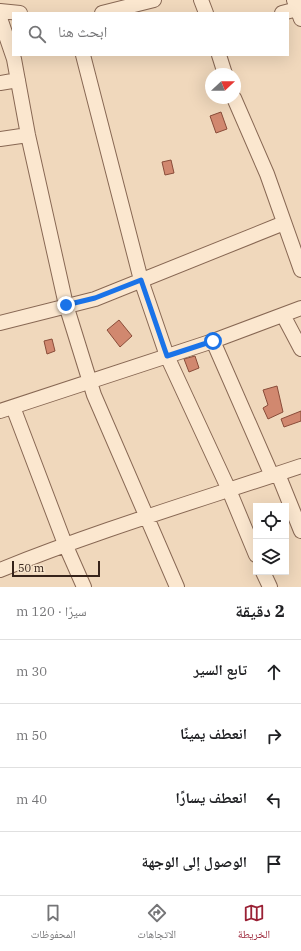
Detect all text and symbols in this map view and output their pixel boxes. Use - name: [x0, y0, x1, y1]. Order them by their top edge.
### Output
- search box: [12, 12, 289, 56]
- text: ابحث هنا: [58, 22, 107, 41]
- icon: search: [26, 23, 48, 45]
- north arrow: [205, 68, 241, 104]
- route end: [57, 296, 75, 314]
- route start: [204, 332, 222, 350]
- map controls: [253, 503, 289, 575]
- button: locate: [253, 503, 289, 539]
- button: layers: [253, 539, 289, 575]
- scale bar: [12, 559, 100, 578]
- text: 50 m: [18, 561, 44, 575]
- text: 2 دقيقة: [235, 600, 285, 622]
- text: سيرًا · 120 m: [16, 603, 87, 620]
- text: تابع السير: [193, 660, 247, 679]
- icon: ahead: [263, 661, 285, 683]
- text: 30 m: [16, 663, 47, 680]
- text: انعطف يمينًا: [180, 724, 247, 743]
- icon: right: [263, 725, 285, 747]
- text: 50 m: [16, 727, 47, 744]
- text: انعطف يسارًا: [176, 788, 247, 807]
- icon: left: [263, 789, 285, 811]
- text: 40 m: [16, 791, 47, 808]
- text: الوصول إلى الوجهة: [141, 852, 247, 871]
- icon: arrive: [263, 853, 285, 875]
- tab: المحفوظات: [31, 902, 76, 945]
- tab: الاتجاهات: [137, 902, 176, 945]
- tab: الخريطة: [238, 902, 270, 945]

